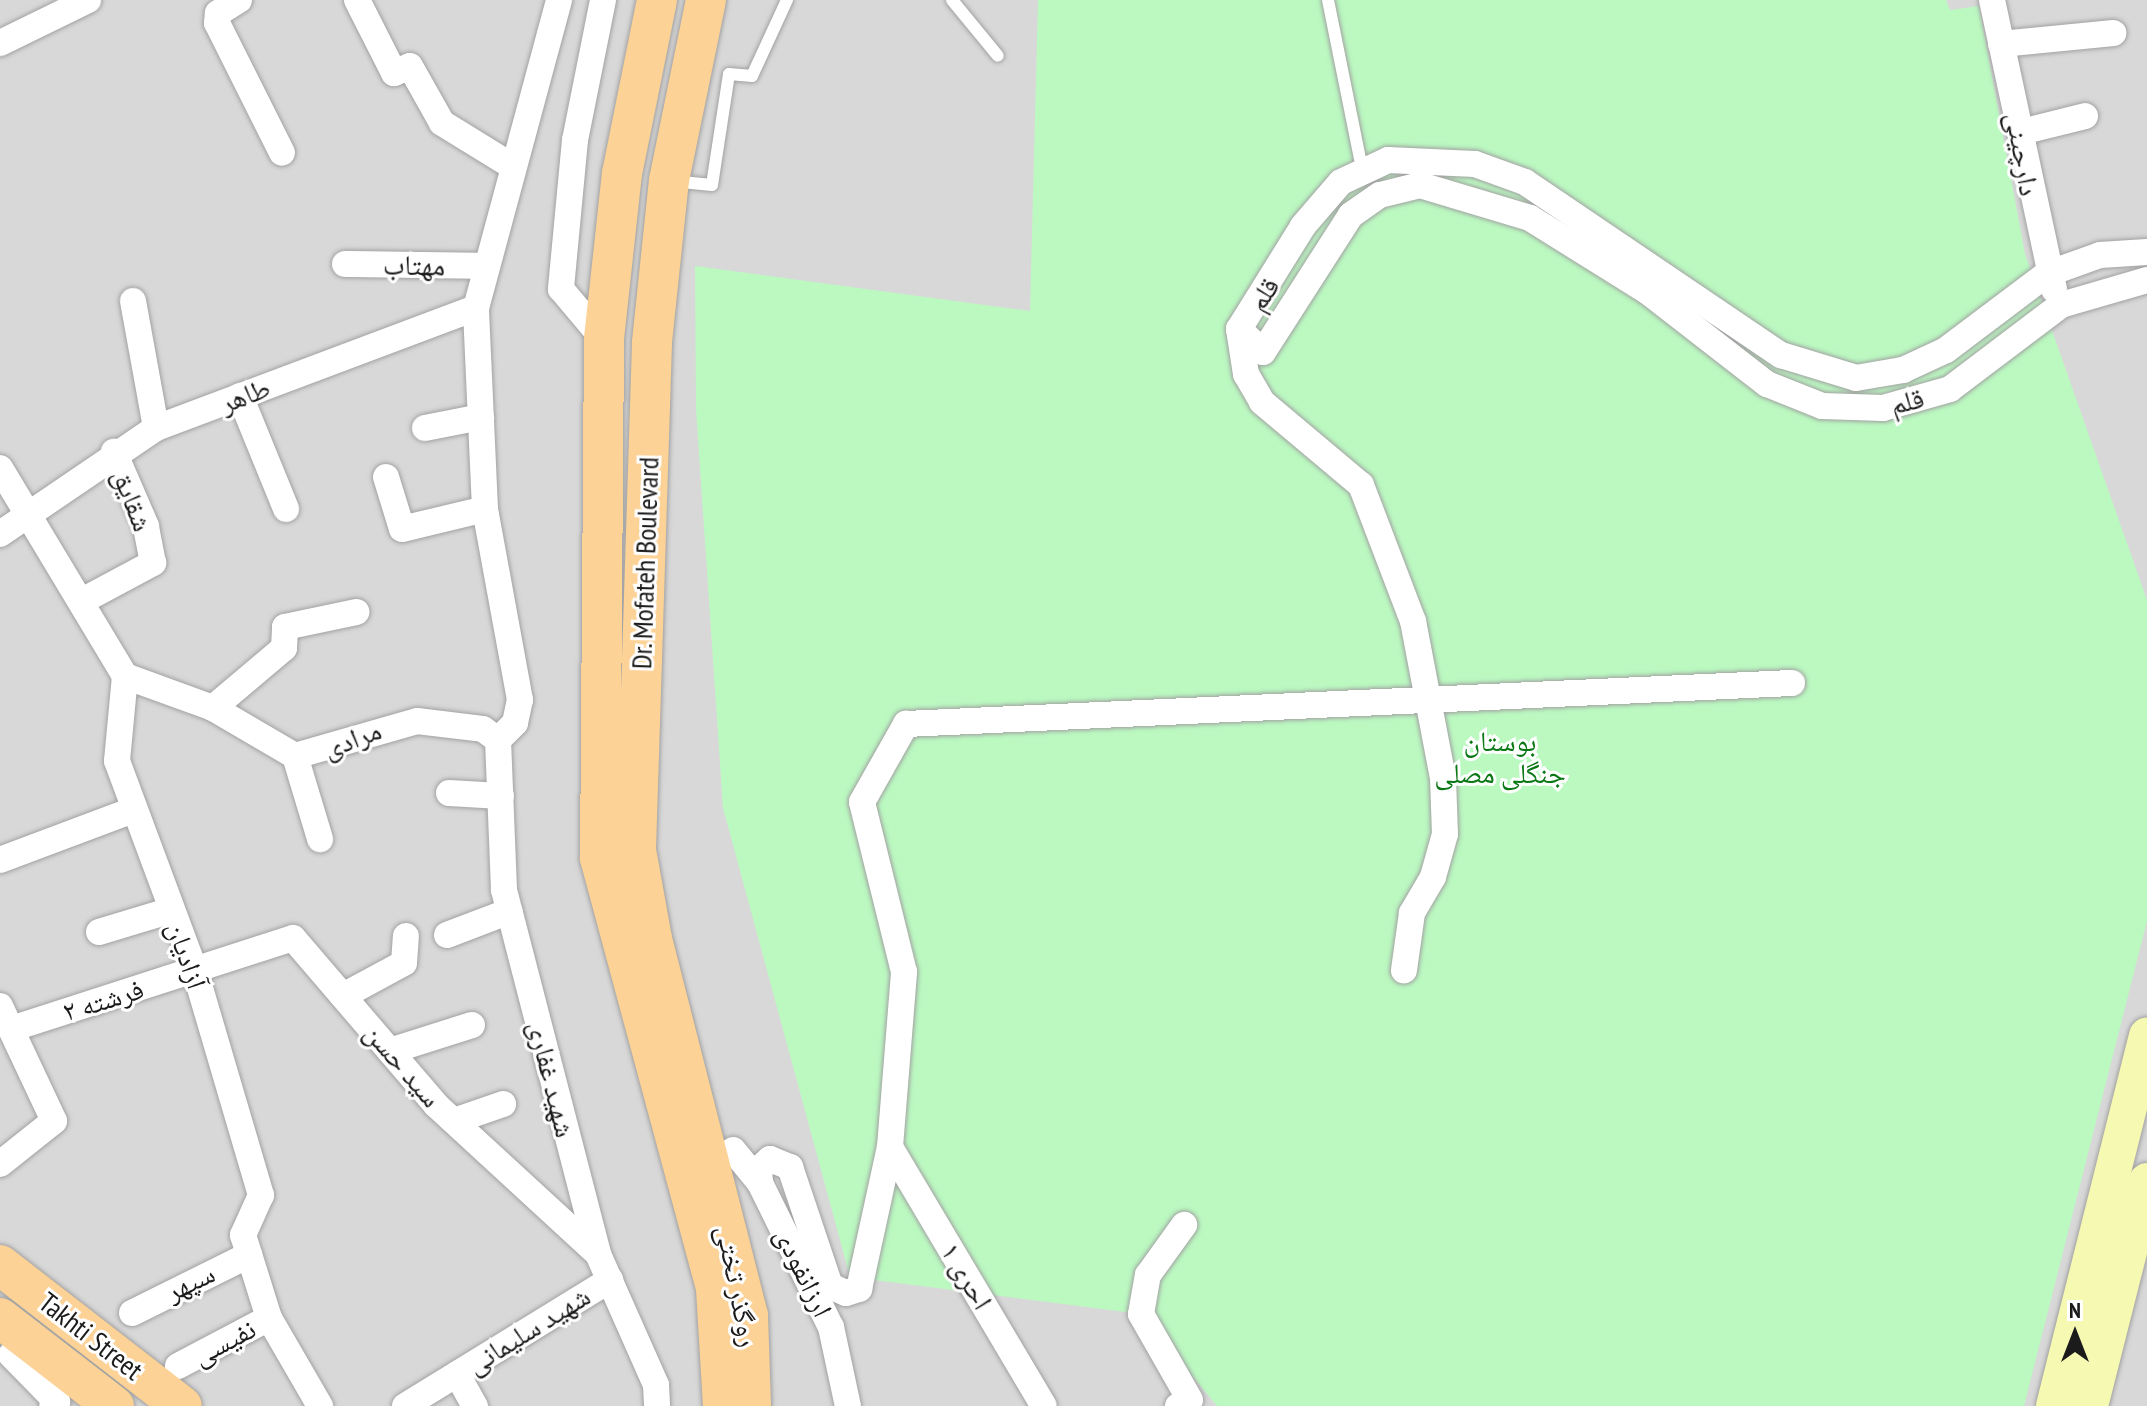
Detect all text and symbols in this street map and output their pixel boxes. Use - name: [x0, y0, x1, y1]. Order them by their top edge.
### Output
- street label: دارچینی: [1999, 110, 2047, 198]
- street label: مهتاب: [383, 248, 445, 282]
- street label: قلم: [1240, 271, 1286, 317]
- street label: طاهر: [215, 370, 275, 420]
- street label: قلم: [1887, 381, 1927, 421]
- street label: Dr. Mofateh Boulevard: [624, 455, 666, 671]
- street label: شقایق: [106, 464, 160, 536]
- street label: مرادی: [318, 713, 386, 765]
- park label: بوستان جنگلی مصلی: [1434, 724, 1566, 790]
- street label: آزادیان: [160, 917, 214, 993]
- street label: فرشته ۲: [59, 972, 147, 1028]
- street label: سید حسن: [357, 1016, 449, 1114]
- street label: شهید غفاری: [521, 1017, 583, 1141]
- street label: روگذر تختی: [710, 1222, 766, 1350]
- street label: ارزانفودی: [768, 1222, 840, 1322]
- street label: احری ۱: [934, 1237, 1000, 1315]
- street label: سپهر: [160, 1256, 220, 1308]
- street label: شهید سلیمانی: [460, 1279, 596, 1381]
- street label: Takhti Street: [33, 1285, 149, 1387]
- north arrow: [2035, 1294, 2115, 1374]
- text: N: [2069, 1296, 2081, 1324]
- street label: نفیسی: [187, 1312, 261, 1372]

